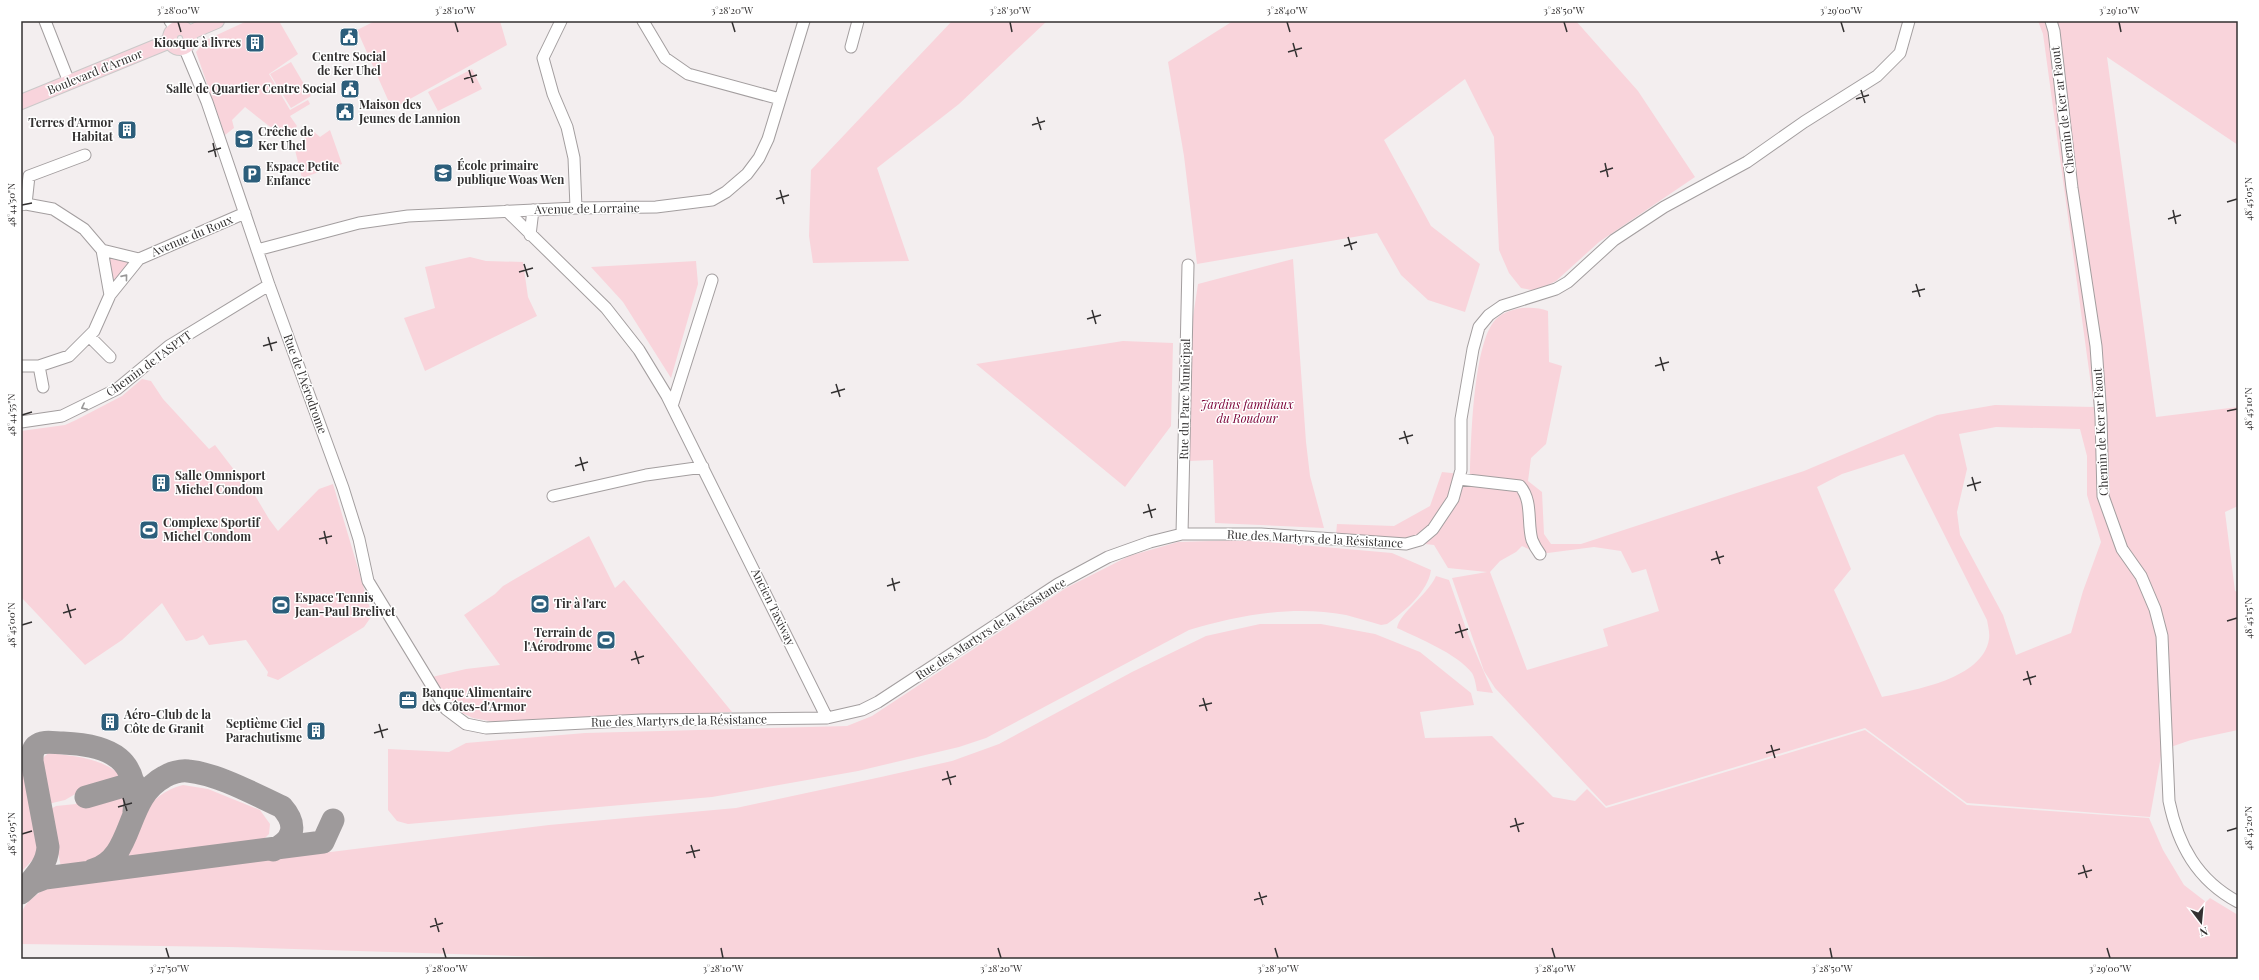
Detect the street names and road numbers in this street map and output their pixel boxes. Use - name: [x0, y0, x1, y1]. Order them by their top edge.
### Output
- street label: Boulevard d'Armor: [45, 44, 145, 97]
- street label: Chemin de Ker ar Faout: [2046, 45, 2078, 175]
- street label: Avenue de Lorraine: [533, 199, 640, 217]
- street label: Avenue du Roux: [147, 210, 236, 260]
- street label: Chemin de l'ASPTT: [102, 326, 195, 400]
- street label: Rue de l'Aérodrome: [280, 331, 331, 436]
- street label: Rue du Parc Municipal: [1175, 338, 1193, 460]
- street label: Chemin de Ker ar Faout: [2089, 367, 2111, 497]
- street label: Rue des Martyrs de la Résistance: [1227, 525, 1403, 551]
- street label: Ancien Taxiway: [748, 564, 800, 648]
- street label: Rue des Martyrs de la Résistance: [912, 573, 1069, 683]
- street label: Rue des Martyrs de la Résistance: [591, 710, 767, 730]

